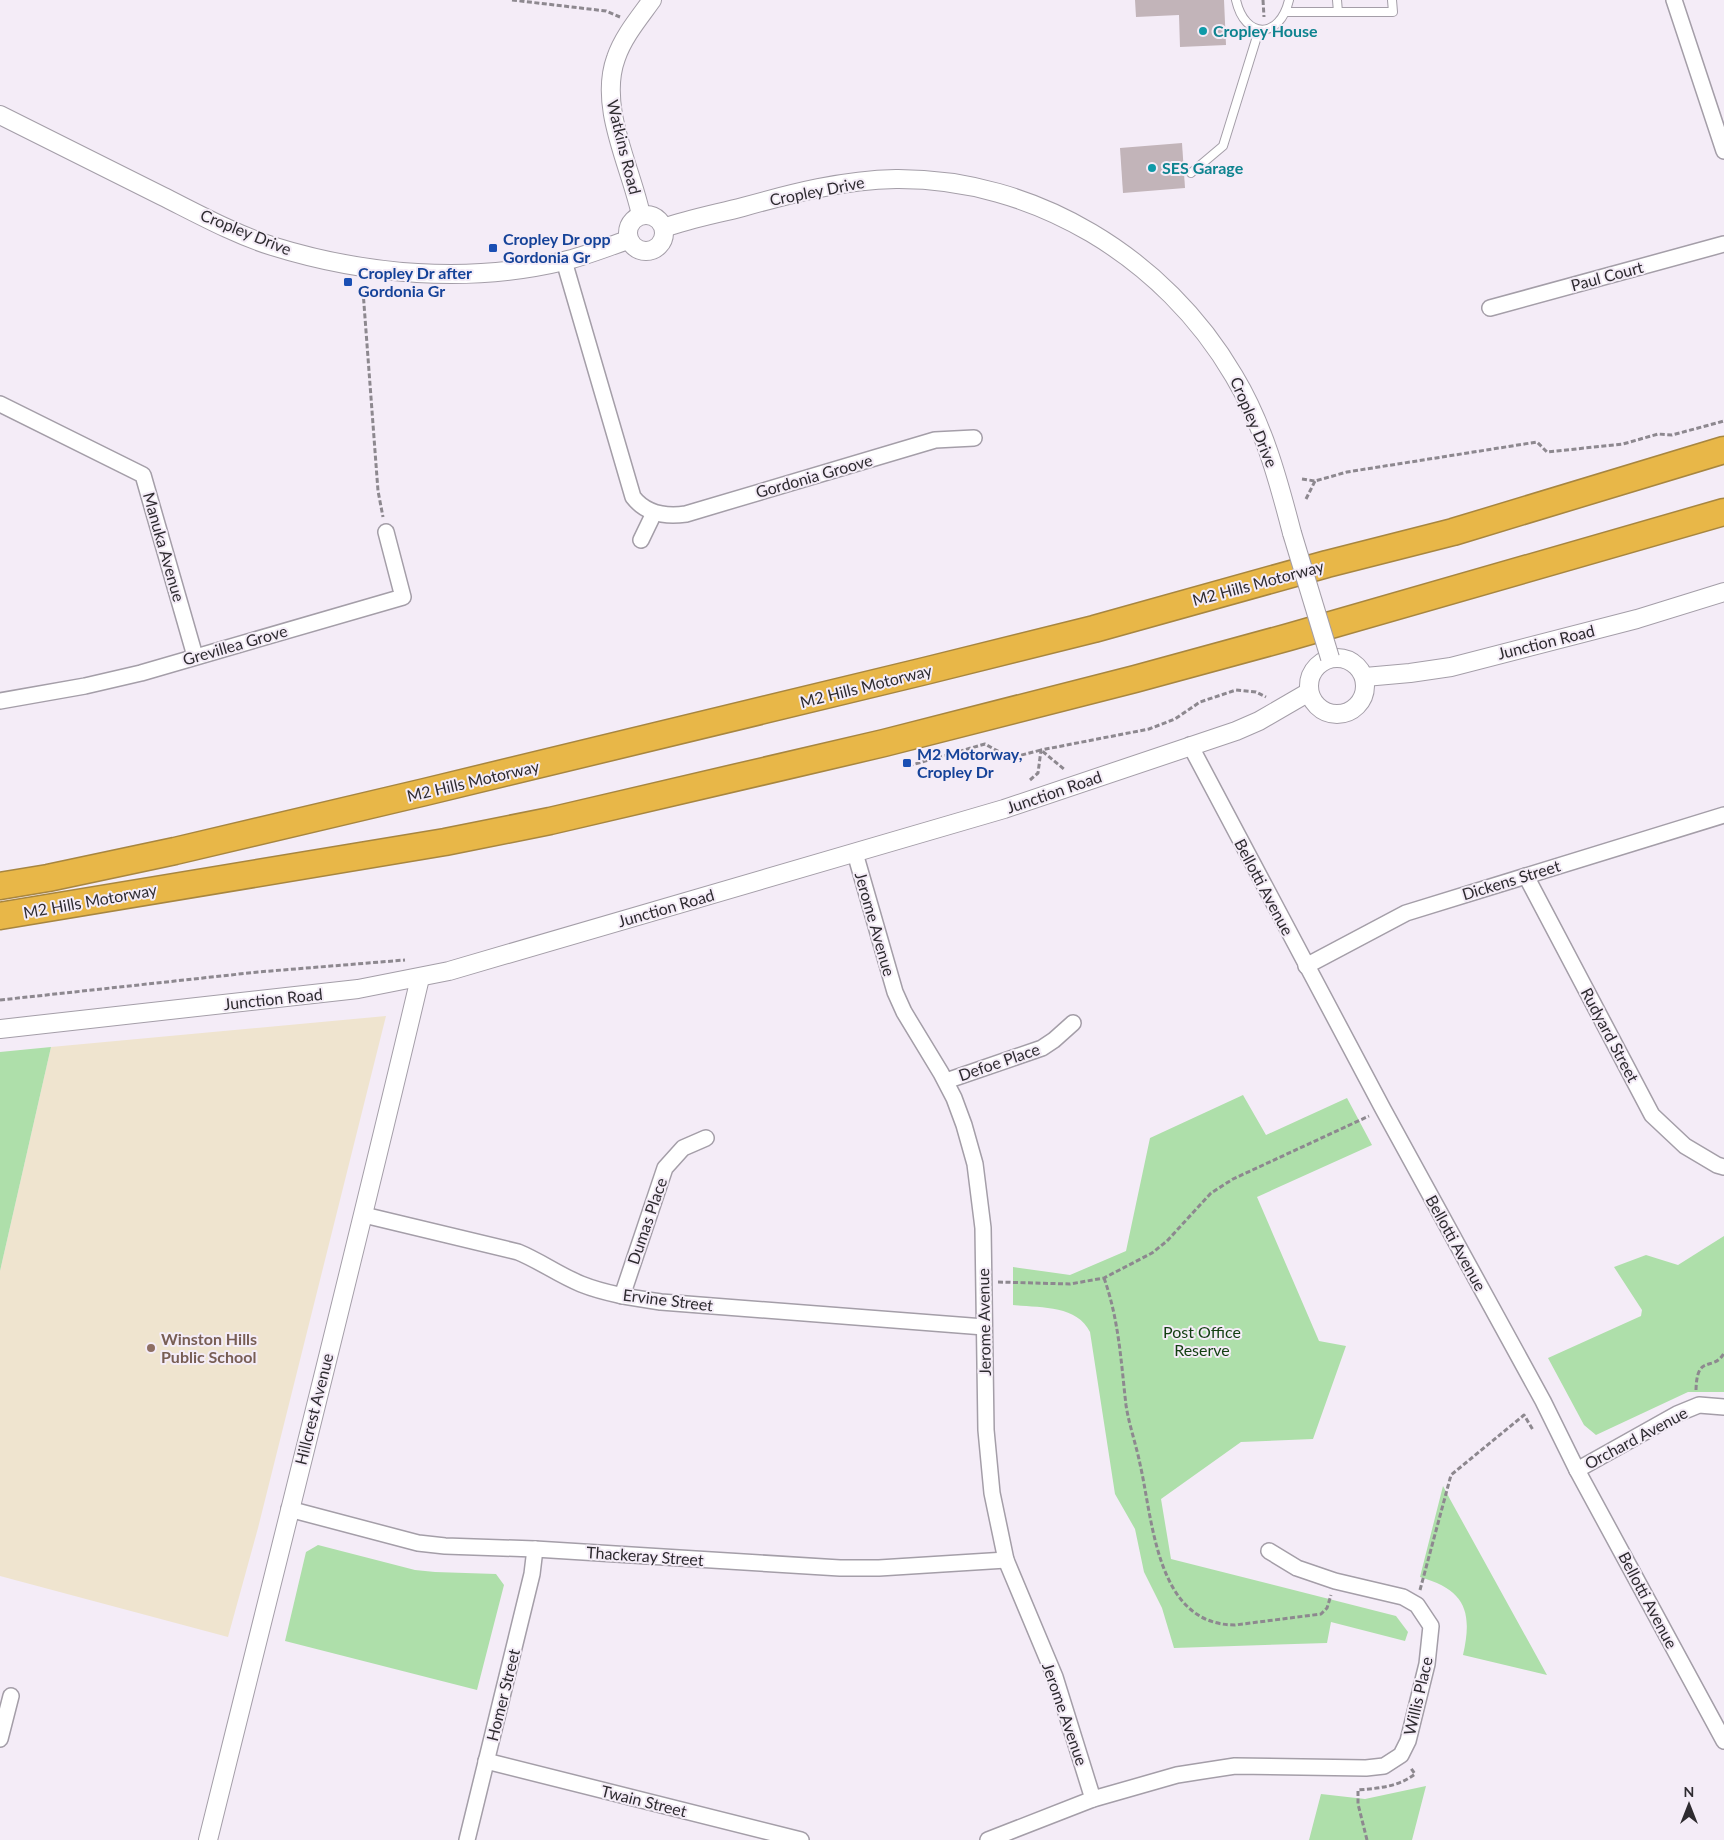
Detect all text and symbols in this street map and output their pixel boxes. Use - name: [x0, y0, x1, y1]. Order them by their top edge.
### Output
- place label: Cropley House: [1213, 21, 1318, 40]
- marker: Cropley House: [1197, 25, 1209, 37]
- street label: Watkins Road: [604, 98, 645, 196]
- place label: SES Garage: [1162, 158, 1244, 177]
- marker: SES Garage: [1146, 162, 1158, 174]
- street label: Cropley Drive: [768, 172, 866, 209]
- street label: Cropley Drive: [198, 205, 294, 258]
- place label: Cropley Dr opp Gordonia Gr: [503, 229, 611, 266]
- marker: Cropley Dr opp Gordonia Gr: [487, 242, 499, 254]
- street label: Paul Court: [1569, 257, 1645, 294]
- place label: Cropley Dr after Gordonia Gr: [358, 263, 472, 300]
- marker: Cropley Dr after Gordonia Gr: [342, 276, 354, 288]
- street label: Cropley Drive: [1227, 374, 1282, 470]
- street label: Gordonia Groove: [753, 450, 874, 501]
- street label: Manuka Avenue: [140, 490, 189, 604]
- street label: M2 Hills Motorway: [1190, 556, 1326, 609]
- street label: Junction Road: [1495, 620, 1596, 663]
- street label: Grevillea Grove: [180, 621, 289, 669]
- street label: M2 Hills Motorway: [798, 660, 935, 711]
- place label: M2 Motorway, Cropley Dr: [917, 744, 1023, 781]
- street label: M2 Hills Motorway: [405, 756, 542, 805]
- marker: M2 Motorway, Cropley Dr: [901, 757, 913, 769]
- street label: Junction Road: [1004, 766, 1104, 817]
- street label: Bellotti Avenue: [1231, 835, 1298, 938]
- street label: Dickens Street: [1459, 855, 1563, 903]
- street label: Jerome Avenue: [852, 870, 899, 978]
- street label: M2 Hills Motorway: [22, 879, 159, 922]
- street label: Junction Road: [615, 885, 716, 930]
- street label: Junction Road: [222, 984, 323, 1013]
- street label: Rudyard Street: [1578, 984, 1643, 1086]
- street label: Defoe Place: [956, 1039, 1042, 1084]
- street label: Dumas Place: [623, 1175, 670, 1267]
- street label: Bellotti Avenue: [1422, 1192, 1491, 1294]
- street label: Jerome Avenue: [973, 1268, 994, 1376]
- street label: Ervine Street: [622, 1285, 714, 1314]
- park label: Post Office Reserve: [1163, 1322, 1241, 1359]
- place label: Winston Hills Public School: [161, 1329, 257, 1366]
- marker: Winston Hills Public School: [145, 1342, 157, 1354]
- street label: Hillcrest Avenue: [290, 1351, 337, 1467]
- street label: Orchard Avenue: [1581, 1402, 1690, 1473]
- street label: Thackeray Street: [586, 1542, 705, 1569]
- street label: Bellotti Avenue: [1615, 1548, 1682, 1651]
- street label: Homer Street: [482, 1647, 523, 1743]
- street label: Willis Place: [1399, 1655, 1436, 1737]
- street label: Jerome Avenue: [1039, 1660, 1092, 1768]
- north arrow: [1664, 1780, 1714, 1830]
- street label: Twain Street: [599, 1781, 689, 1820]
- text: N: [1684, 1783, 1694, 1800]

